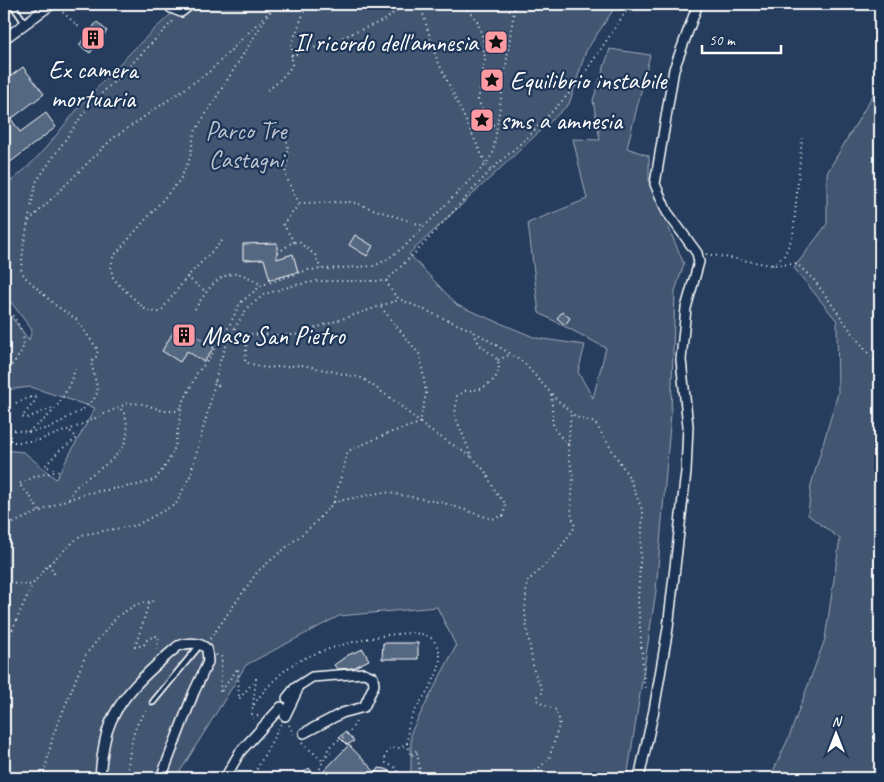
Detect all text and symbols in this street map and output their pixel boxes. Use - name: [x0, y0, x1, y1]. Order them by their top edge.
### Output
- scale bar: [702, 22, 780, 54]
- building icon: Ex camera mortuaria: [80, 25, 106, 51]
- place label: Il ricordo dell'amnesia: [294, 27, 480, 59]
- place icon: Il ricordo dell'amnesia: [483, 29, 509, 55]
- text: 50 m: [709, 31, 736, 50]
- place label: Ex camera mortuaria: [48, 54, 140, 115]
- place label: Equilibrio instabile: [510, 65, 668, 97]
- place icon: Equilibrio instabile: [479, 67, 505, 93]
- place label: sms a amnesia: [500, 105, 624, 137]
- place icon: sms a amnesia: [469, 107, 495, 133]
- park label: Parco Tre Castagni: [205, 115, 288, 176]
- place label: Maso San Pietro: [202, 320, 346, 352]
- building icon: Maso San Pietro: [171, 322, 197, 348]
- north arrow: [812, 710, 862, 760]
- text: N: [832, 713, 843, 730]

